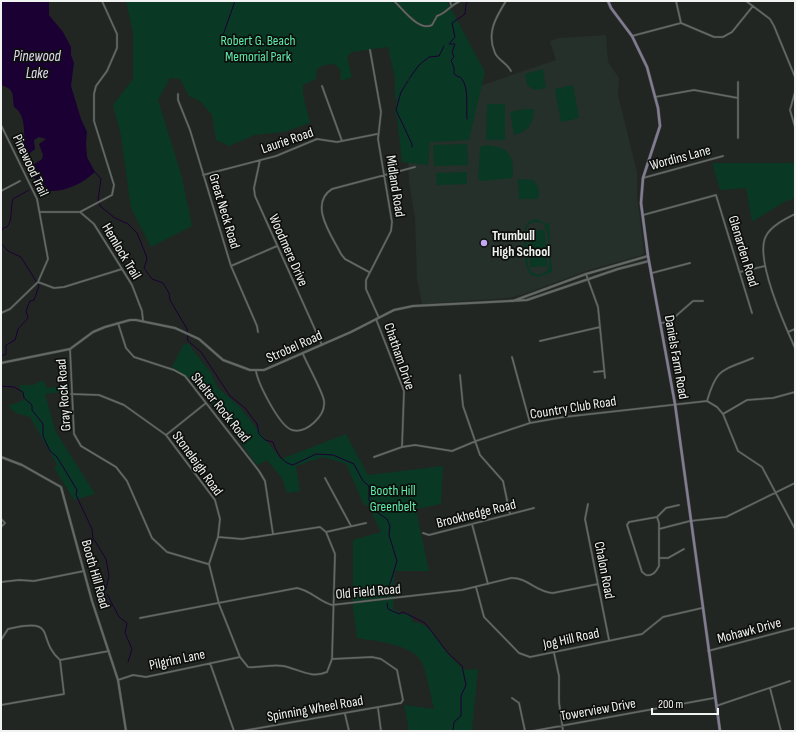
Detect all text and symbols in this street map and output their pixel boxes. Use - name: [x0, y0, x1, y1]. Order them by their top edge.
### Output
- park label: Robert G. Beach Memorial Park: [221, 32, 295, 65]
- water label: Pinewood Lake: [13, 47, 62, 83]
- street label: Laurie Road: [259, 124, 316, 157]
- street label: Pinewood Trail: [9, 131, 52, 199]
- street label: Wordins Lane: [648, 141, 712, 174]
- street label: Midland Road: [382, 154, 409, 218]
- street label: Great Neck Road: [205, 172, 244, 251]
- street label: Woodmere Drive: [265, 212, 312, 289]
- street label: Glenarden Road: [725, 214, 762, 289]
- street label: Hemlock Trail: [98, 220, 145, 282]
- place label: Trumbull High School: [492, 227, 550, 260]
- marker: Trumbull High School: [479, 238, 489, 248]
- street label: Daniels Farm Road: [661, 314, 692, 401]
- street label: Chatham Drive: [380, 321, 419, 392]
- street label: Strobel Road: [264, 327, 325, 366]
- street label: Gray Rock Road: [52, 358, 75, 432]
- street label: Shelter Rock Road: [187, 369, 254, 446]
- street label: Country Club Road: [529, 392, 618, 423]
- street label: Stoneleigh Road: [169, 428, 227, 499]
- park label: Booth Hill Greenbelt: [370, 482, 416, 515]
- street label: Brookhedge Road: [435, 495, 518, 532]
- street label: Booth Hill Road: [78, 538, 113, 611]
- street label: Chalon Road: [591, 540, 618, 600]
- street label: Old Field Road: [335, 580, 401, 603]
- street label: Mohawk Drive: [715, 614, 783, 647]
- street label: Jog Hill Road: [541, 624, 601, 653]
- street label: Pilgrim Lane: [148, 645, 207, 674]
- scale bar: [652, 690, 718, 716]
- street label: Spinning Wheel Road: [266, 692, 365, 725]
- street label: Towerview Drive: [559, 695, 637, 724]
- text: 200 m: [658, 697, 684, 712]

